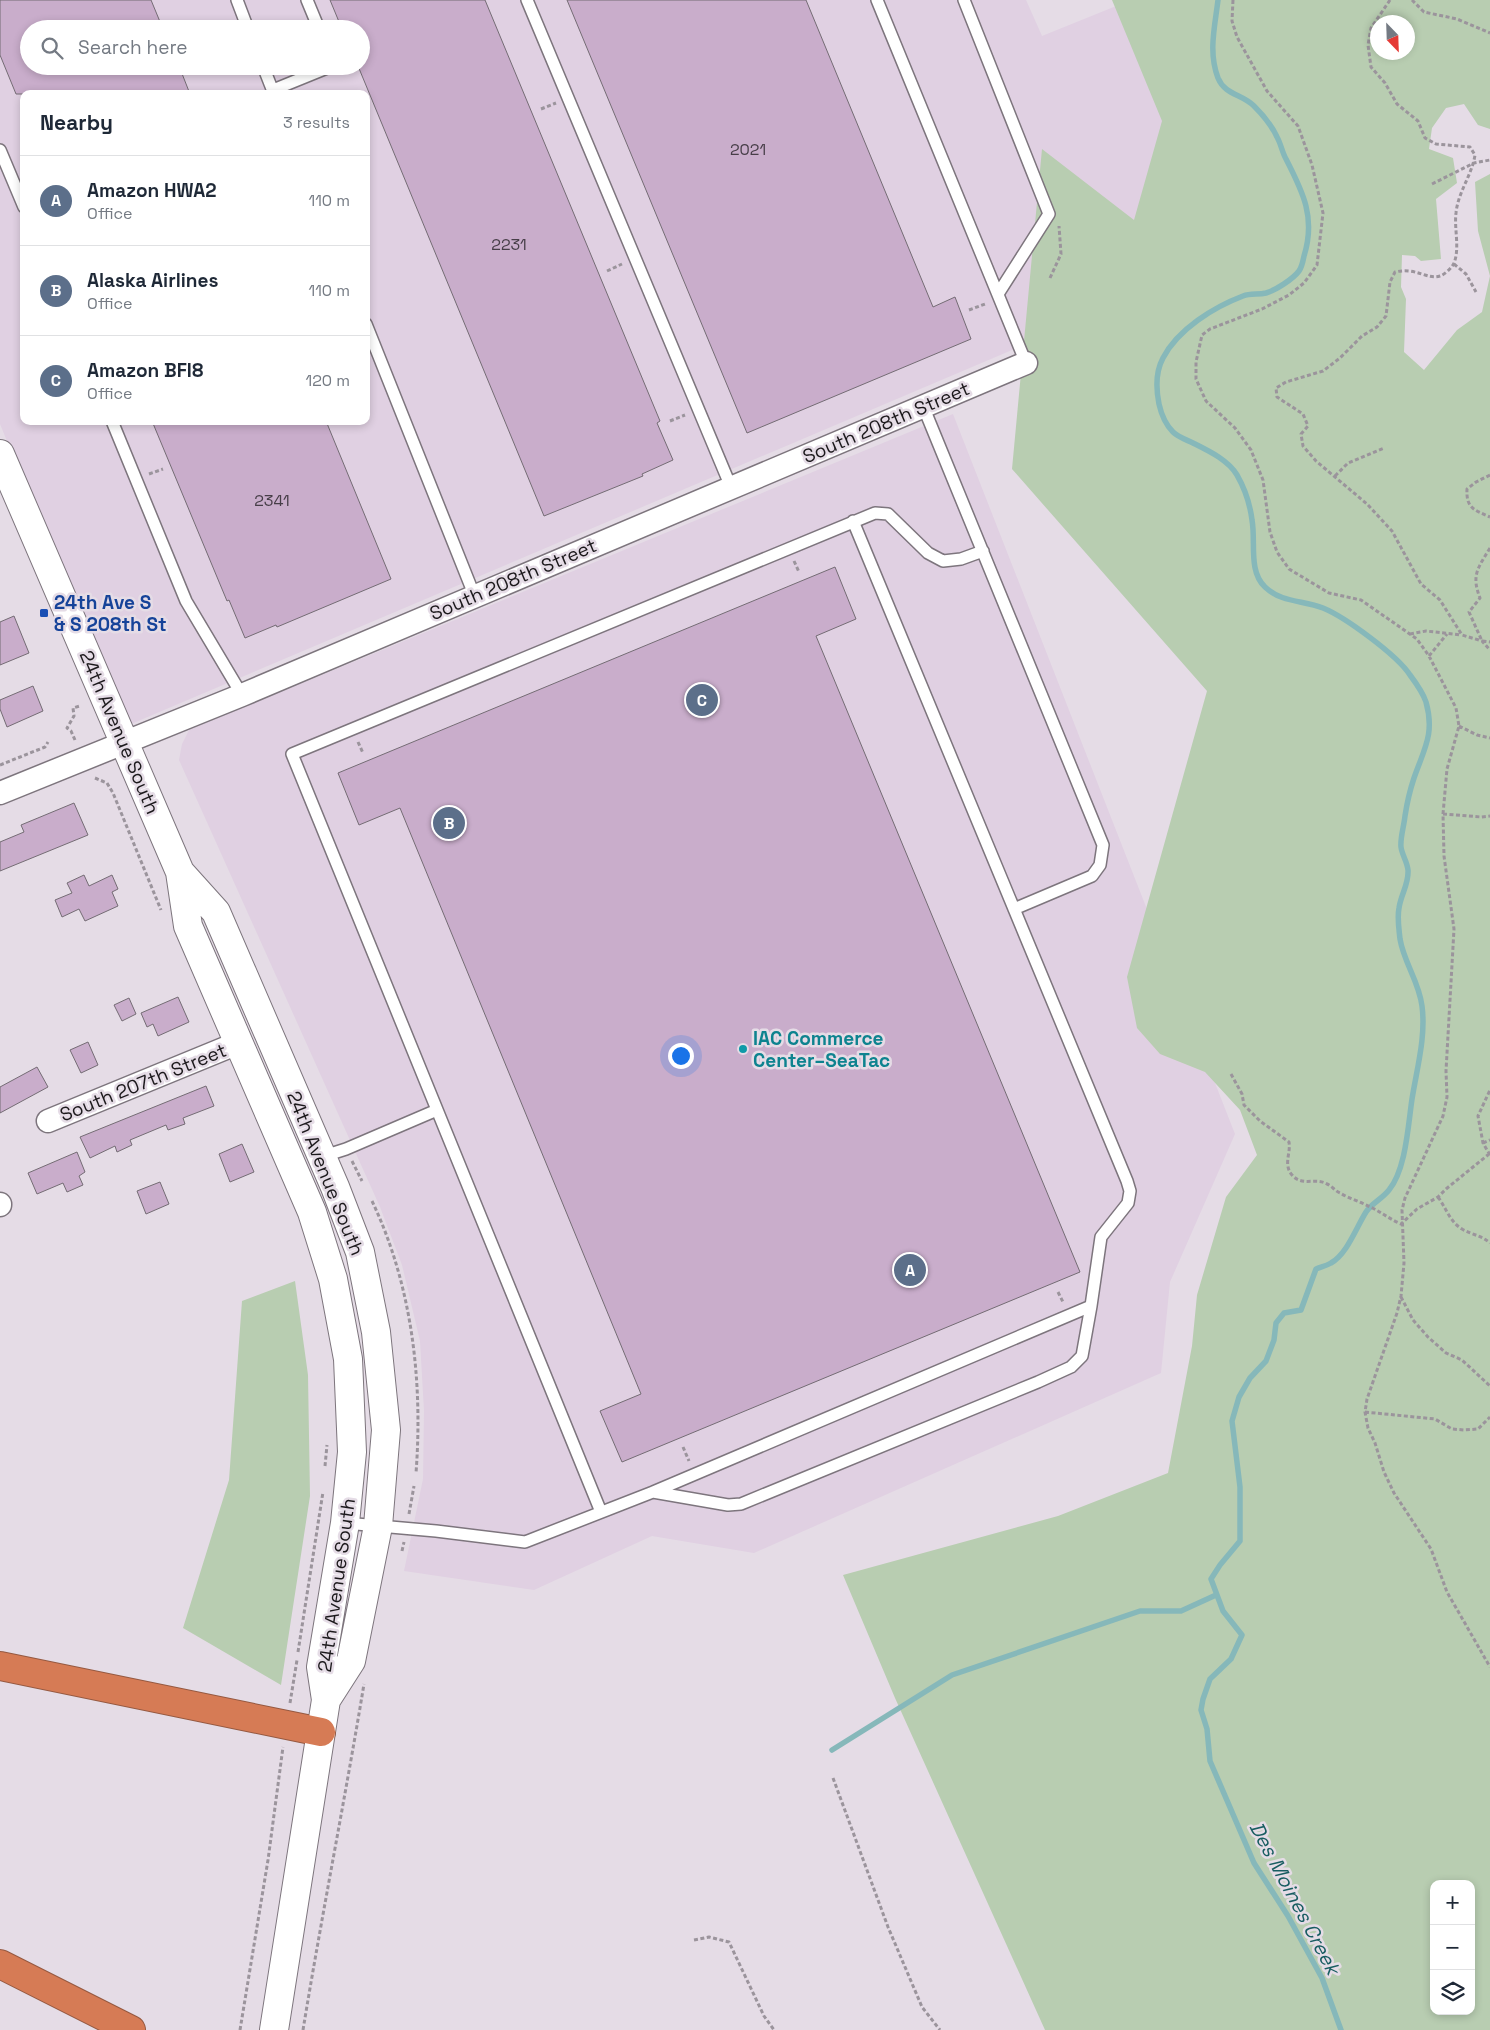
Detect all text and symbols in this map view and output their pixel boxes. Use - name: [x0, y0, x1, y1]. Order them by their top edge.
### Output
- north arrow: [1370, 15, 1415, 60]
- search box: [20, 20, 370, 75]
- icon: search: [38, 34, 66, 62]
- text: Search here: [78, 35, 188, 60]
- text: Nearby: [40, 109, 113, 136]
- text: 3 results: [283, 112, 350, 133]
- house number: 2021: [730, 139, 766, 160]
- text: Amazon HWA2: [87, 178, 217, 203]
- text: A: [51, 190, 61, 211]
- text: 110 m: [308, 190, 350, 211]
- text: Office: [87, 203, 133, 224]
- house number: 2231: [491, 234, 527, 255]
- text: Alaska Airlines: [87, 268, 218, 293]
- text: B: [51, 280, 61, 301]
- text: 110 m: [308, 280, 350, 301]
- text: Office: [87, 293, 133, 314]
- text: Amazon BFI8: [87, 358, 203, 383]
- text: C: [51, 370, 61, 391]
- text: 120 m: [306, 370, 350, 391]
- street label: South 208th Street: [799, 376, 974, 469]
- text: Office: [87, 383, 133, 404]
- house number: 2341: [254, 490, 290, 511]
- street label: South 208th Street: [426, 533, 601, 626]
- place label: 24th Ave S & S 208th St: [54, 590, 167, 637]
- marker: 24th Ave S & S 208th St: [38, 607, 50, 619]
- street label: 24th Avenue South: [74, 647, 165, 818]
- pin: C: [686, 681, 718, 719]
- pin: B: [433, 804, 465, 842]
- place label: IAC Commerce Center–SeaTac: [753, 1026, 890, 1073]
- street label: South 207th Street: [56, 1038, 230, 1127]
- your location: [668, 1043, 694, 1069]
- marker: IAC Commerce Center–SeaTac: [737, 1043, 749, 1055]
- street label: 24th Avenue South: [281, 1087, 370, 1259]
- pin: A: [894, 1251, 926, 1289]
- street label: 24th Avenue South: [312, 1497, 361, 1674]
- water label: Des Moines Creek: [1244, 1817, 1347, 1981]
- map controls: [1430, 1880, 1475, 2015]
- button: +: [1430, 1880, 1475, 1925]
- button: −: [1430, 1925, 1475, 1970]
- button: layers: [1430, 1970, 1475, 2015]

